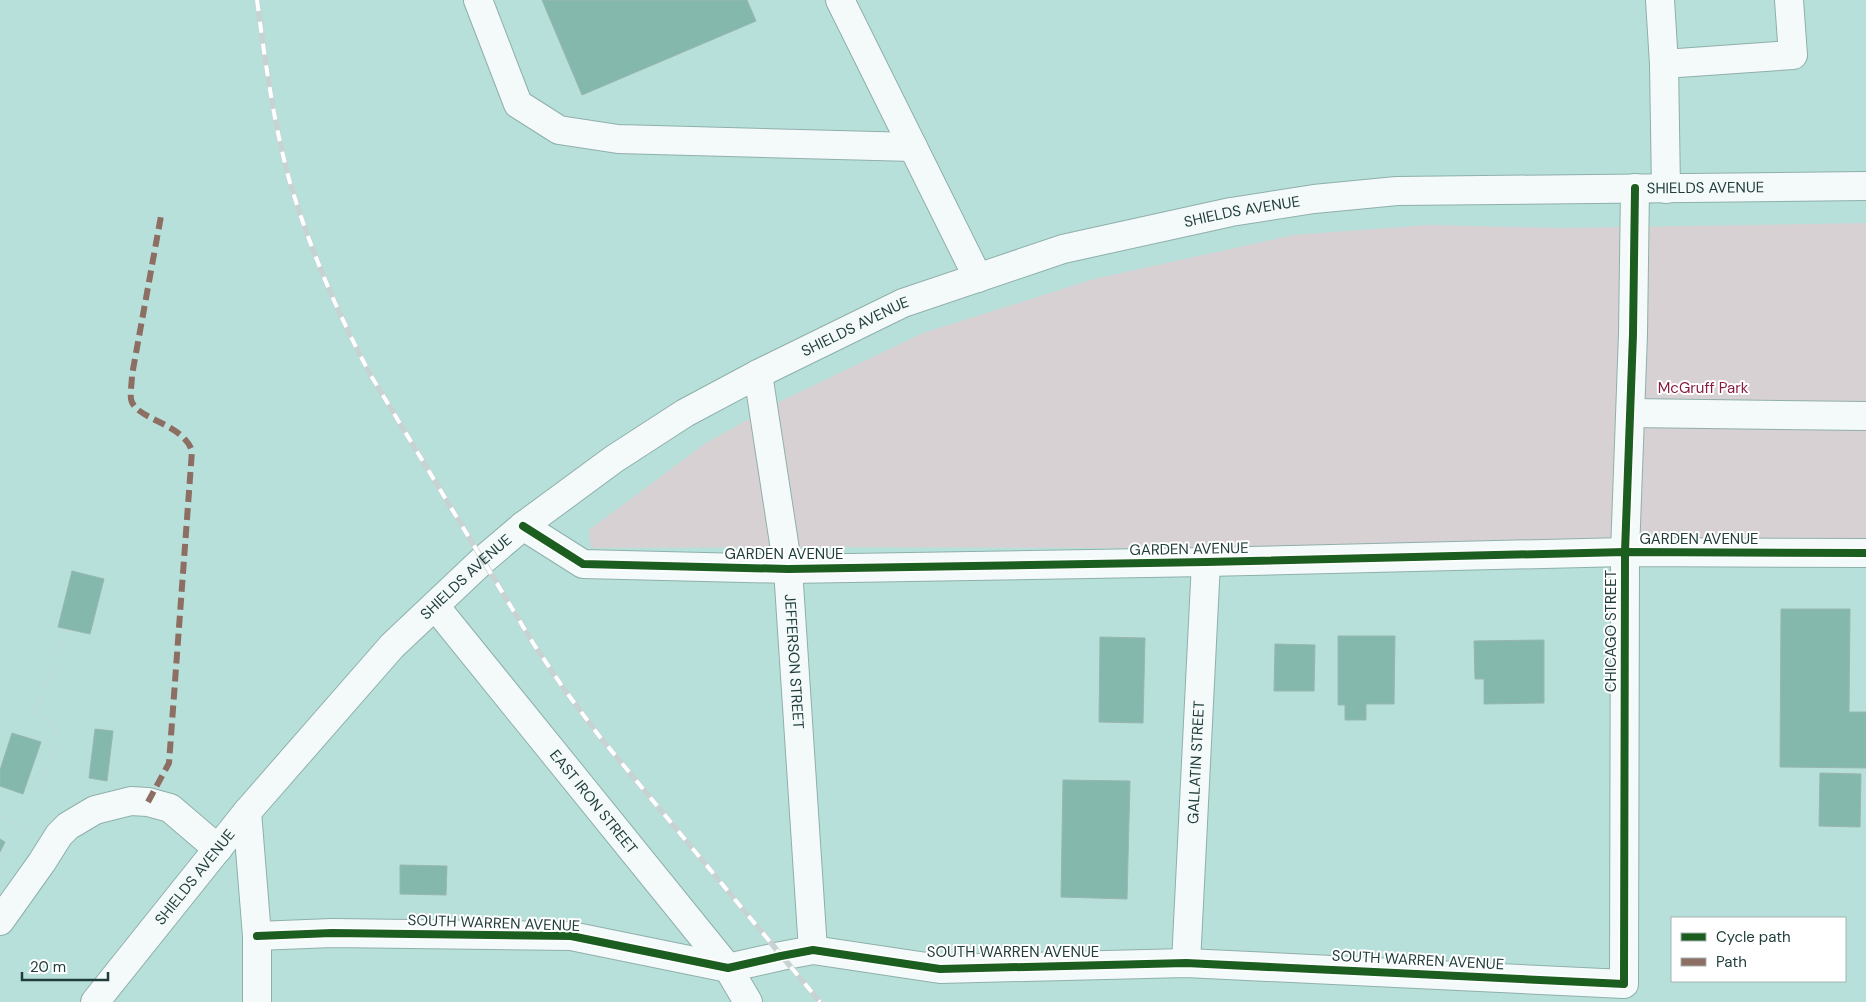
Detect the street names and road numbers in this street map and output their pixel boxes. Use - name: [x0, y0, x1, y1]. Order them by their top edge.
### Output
- street label: SHIELDS AVENUE: [1647, 177, 1764, 198]
- street label: SHIELDS AVENUE: [1182, 191, 1301, 232]
- street label: SHIELDS AVENUE: [798, 292, 911, 361]
- street label: GARDEN AVENUE: [1639, 529, 1759, 549]
- street label: SHIELDS AVENUE: [416, 530, 516, 624]
- street label: GARDEN AVENUE: [1129, 538, 1249, 560]
- street label: GARDEN AVENUE: [724, 544, 844, 564]
- street label: CHICAGO STREET: [1601, 570, 1621, 692]
- street label: JEFFERSON STREET: [780, 593, 808, 730]
- street label: GALLATIN STREET: [1183, 700, 1209, 824]
- street label: EAST IRON STREET: [545, 745, 642, 858]
- street label: SHIELDS AVENUE: [150, 825, 239, 929]
- street label: SOUTH WARREN AVENUE: [407, 910, 581, 936]
- street label: SOUTH WARREN AVENUE: [927, 942, 1099, 962]
- street label: SOUTH WARREN AVENUE: [1331, 945, 1505, 975]

